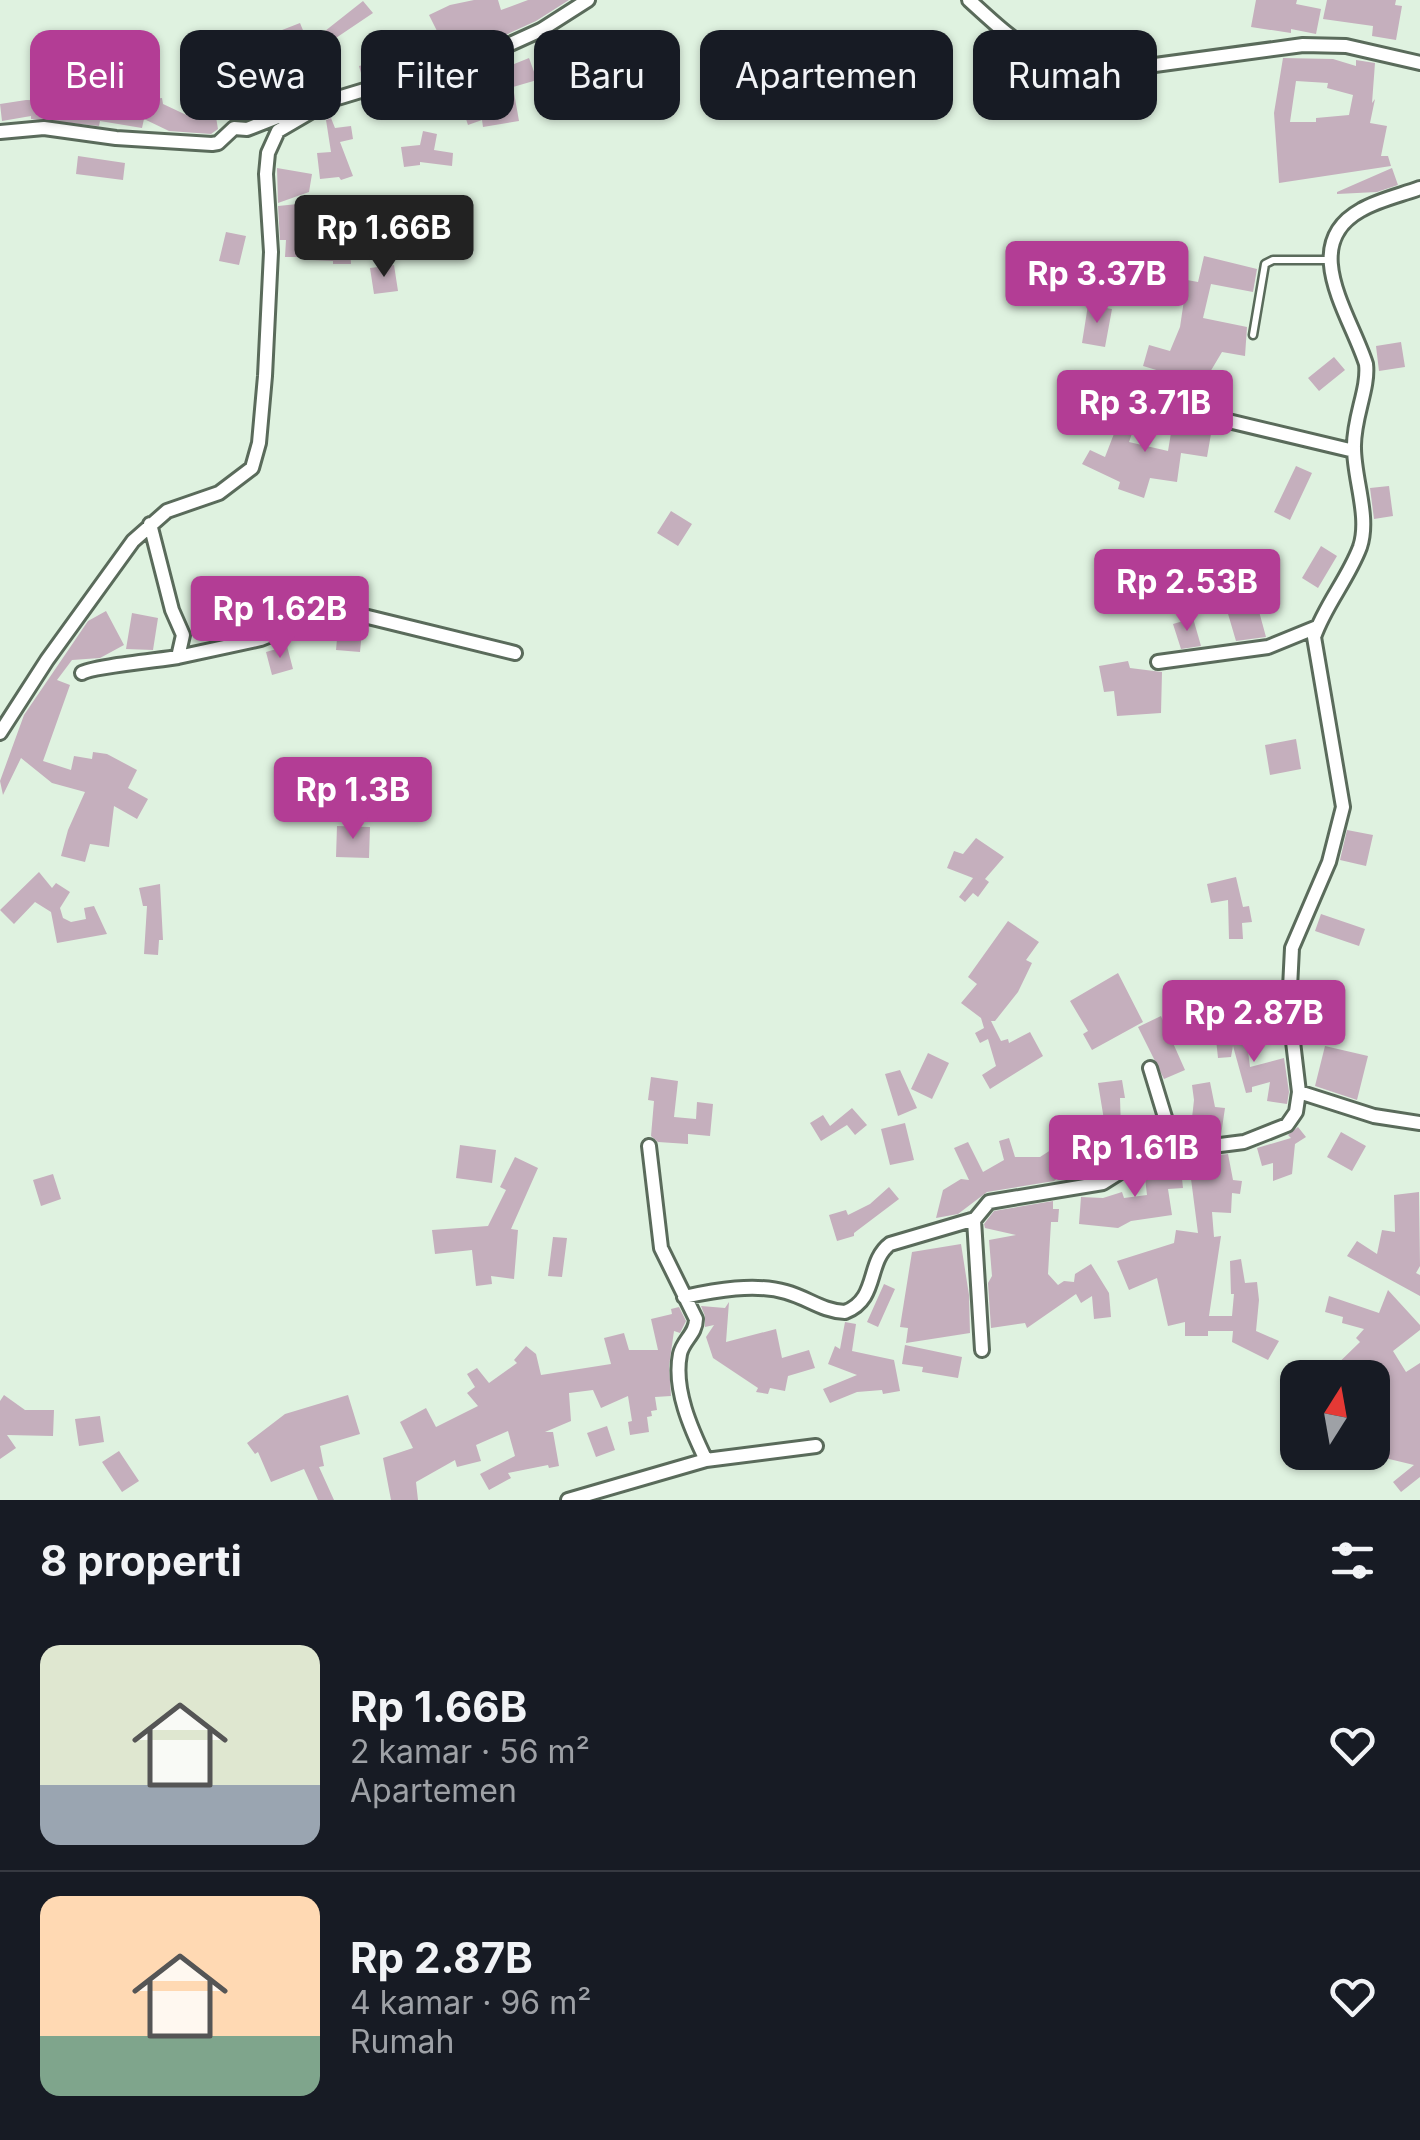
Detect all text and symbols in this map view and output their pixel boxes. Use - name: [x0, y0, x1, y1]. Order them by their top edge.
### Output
- chip: Beli: [30, 30, 160, 120]
- chip: Sewa: [180, 30, 341, 120]
- chip: Filter: [361, 30, 514, 120]
- chip: Baru: [534, 30, 680, 120]
- chip: Apartemen: [700, 30, 953, 120]
- chip: Rumah: [973, 30, 1157, 120]
- pin: Rp 1.66B: [281, 195, 487, 280]
- text: Rp 1.66B: [316, 208, 452, 247]
- pin: Rp 3.37B: [994, 241, 1200, 326]
- text: Rp 3.37B: [1027, 254, 1167, 293]
- pin: Rp 3.71B: [1042, 370, 1248, 455]
- text: Rp 3.71B: [1079, 383, 1211, 422]
- pin: Rp 2.53B: [1084, 549, 1290, 634]
- text: Rp 2.53B: [1116, 562, 1258, 601]
- pin: Rp 1.62B: [177, 576, 383, 661]
- text: Rp 1.62B: [213, 589, 347, 628]
- pin: Rp 1.3B: [261, 757, 445, 842]
- text: Rp 1.3B: [296, 770, 410, 809]
- pin: Rp 2.87B: [1151, 980, 1357, 1065]
- text: Rp 2.87B: [1184, 993, 1324, 1032]
- pin: Rp 1.61B: [1032, 1115, 1238, 1200]
- text: Rp 1.61B: [1071, 1128, 1199, 1167]
- north arrow: [1280, 1360, 1390, 1470]
- map controls: [1280, 1360, 1390, 1470]
- icon: filters: [1325, 1533, 1380, 1588]
- text: 8 properti: [40, 1535, 242, 1586]
- text: Rp 1.66B: [350, 1681, 527, 1732]
- icon: home: [120, 1685, 240, 1805]
- icon: heart: [1325, 1718, 1380, 1773]
- text: 2 kamar · 56 m²: [350, 1732, 590, 1771]
- text: Apartemen: [350, 1771, 517, 1810]
- text: Rp 2.87B: [350, 1932, 533, 1983]
- icon: home: [120, 1936, 240, 2056]
- icon: heart: [1325, 1969, 1380, 2024]
- text: 4 kamar · 96 m²: [350, 1983, 591, 2022]
- text: Rumah: [350, 2022, 454, 2061]

